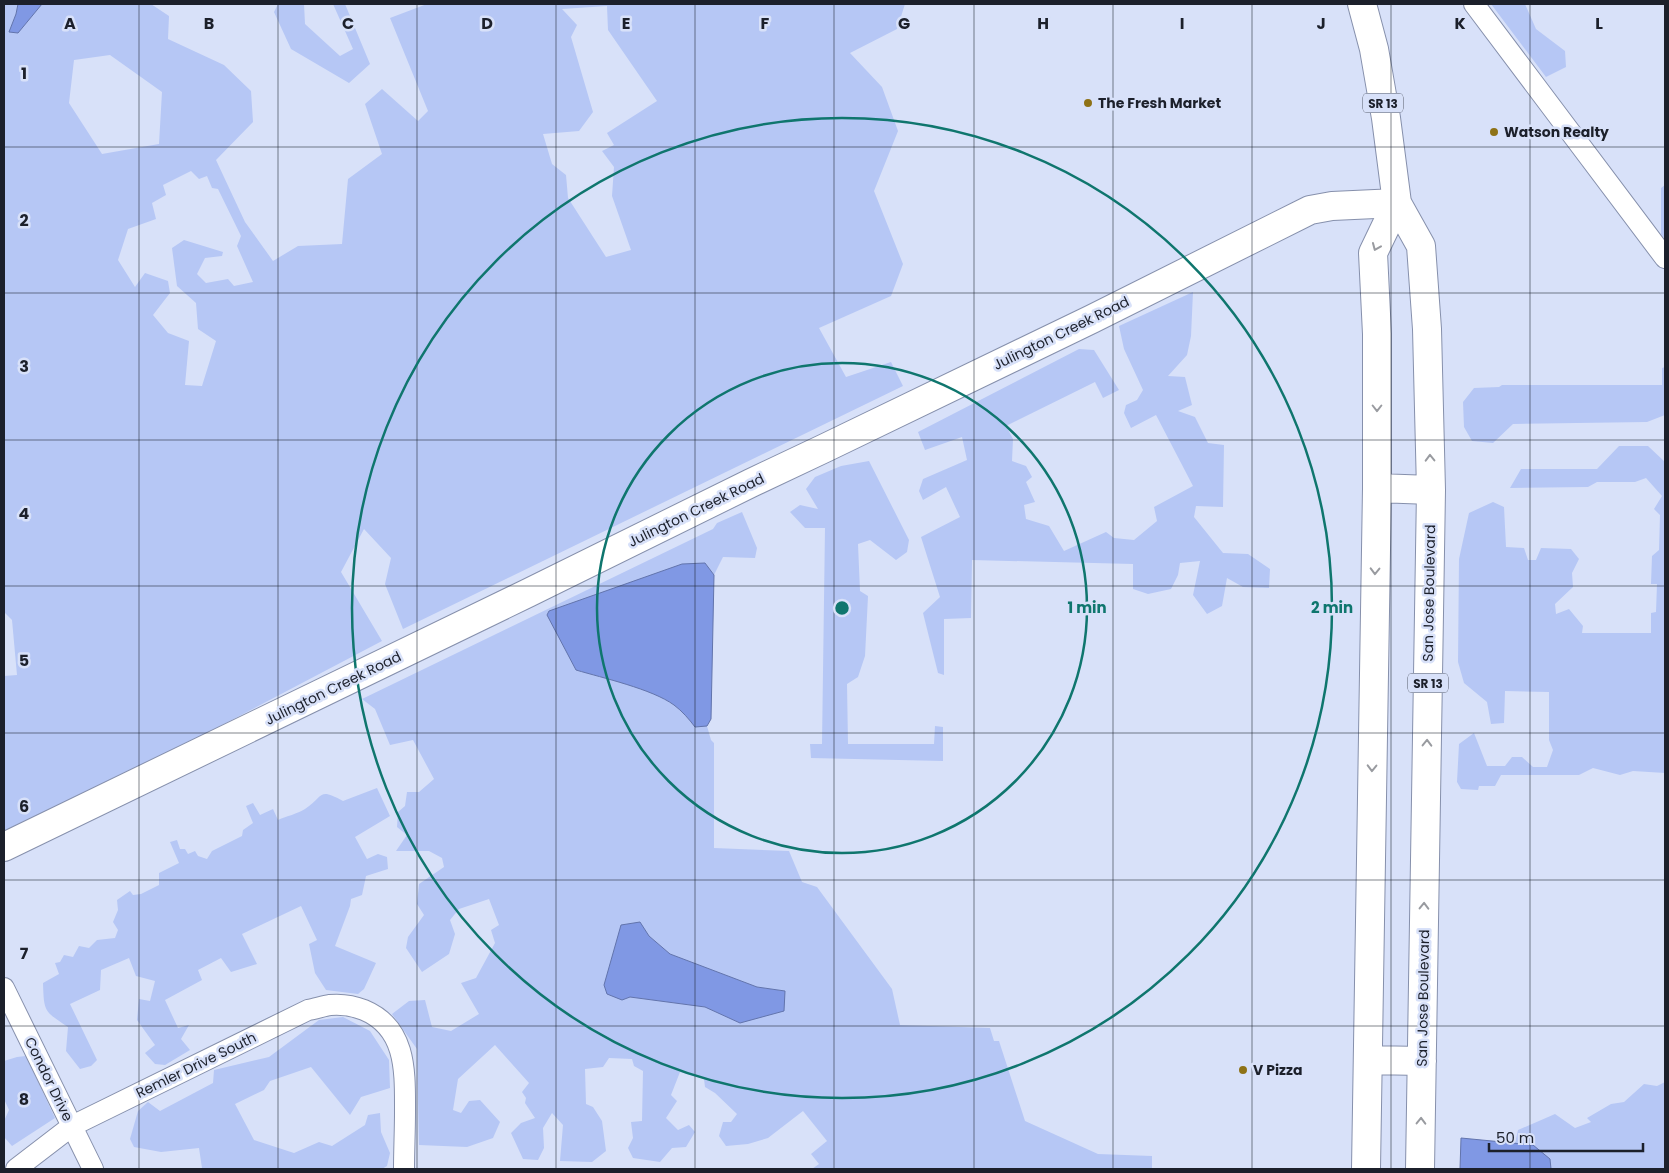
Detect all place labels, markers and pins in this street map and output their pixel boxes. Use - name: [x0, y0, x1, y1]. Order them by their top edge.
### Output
- place label: The Fresh Market: [1098, 93, 1221, 113]
- marker: The Fresh Market: [1082, 97, 1094, 109]
- place label: Watson Realty: [1504, 122, 1609, 142]
- marker: Watson Realty: [1488, 126, 1500, 138]
- centre of rings: [833, 599, 851, 617]
- place label: V Pizza: [1253, 1060, 1302, 1080]
- marker: V Pizza: [1237, 1064, 1249, 1076]

